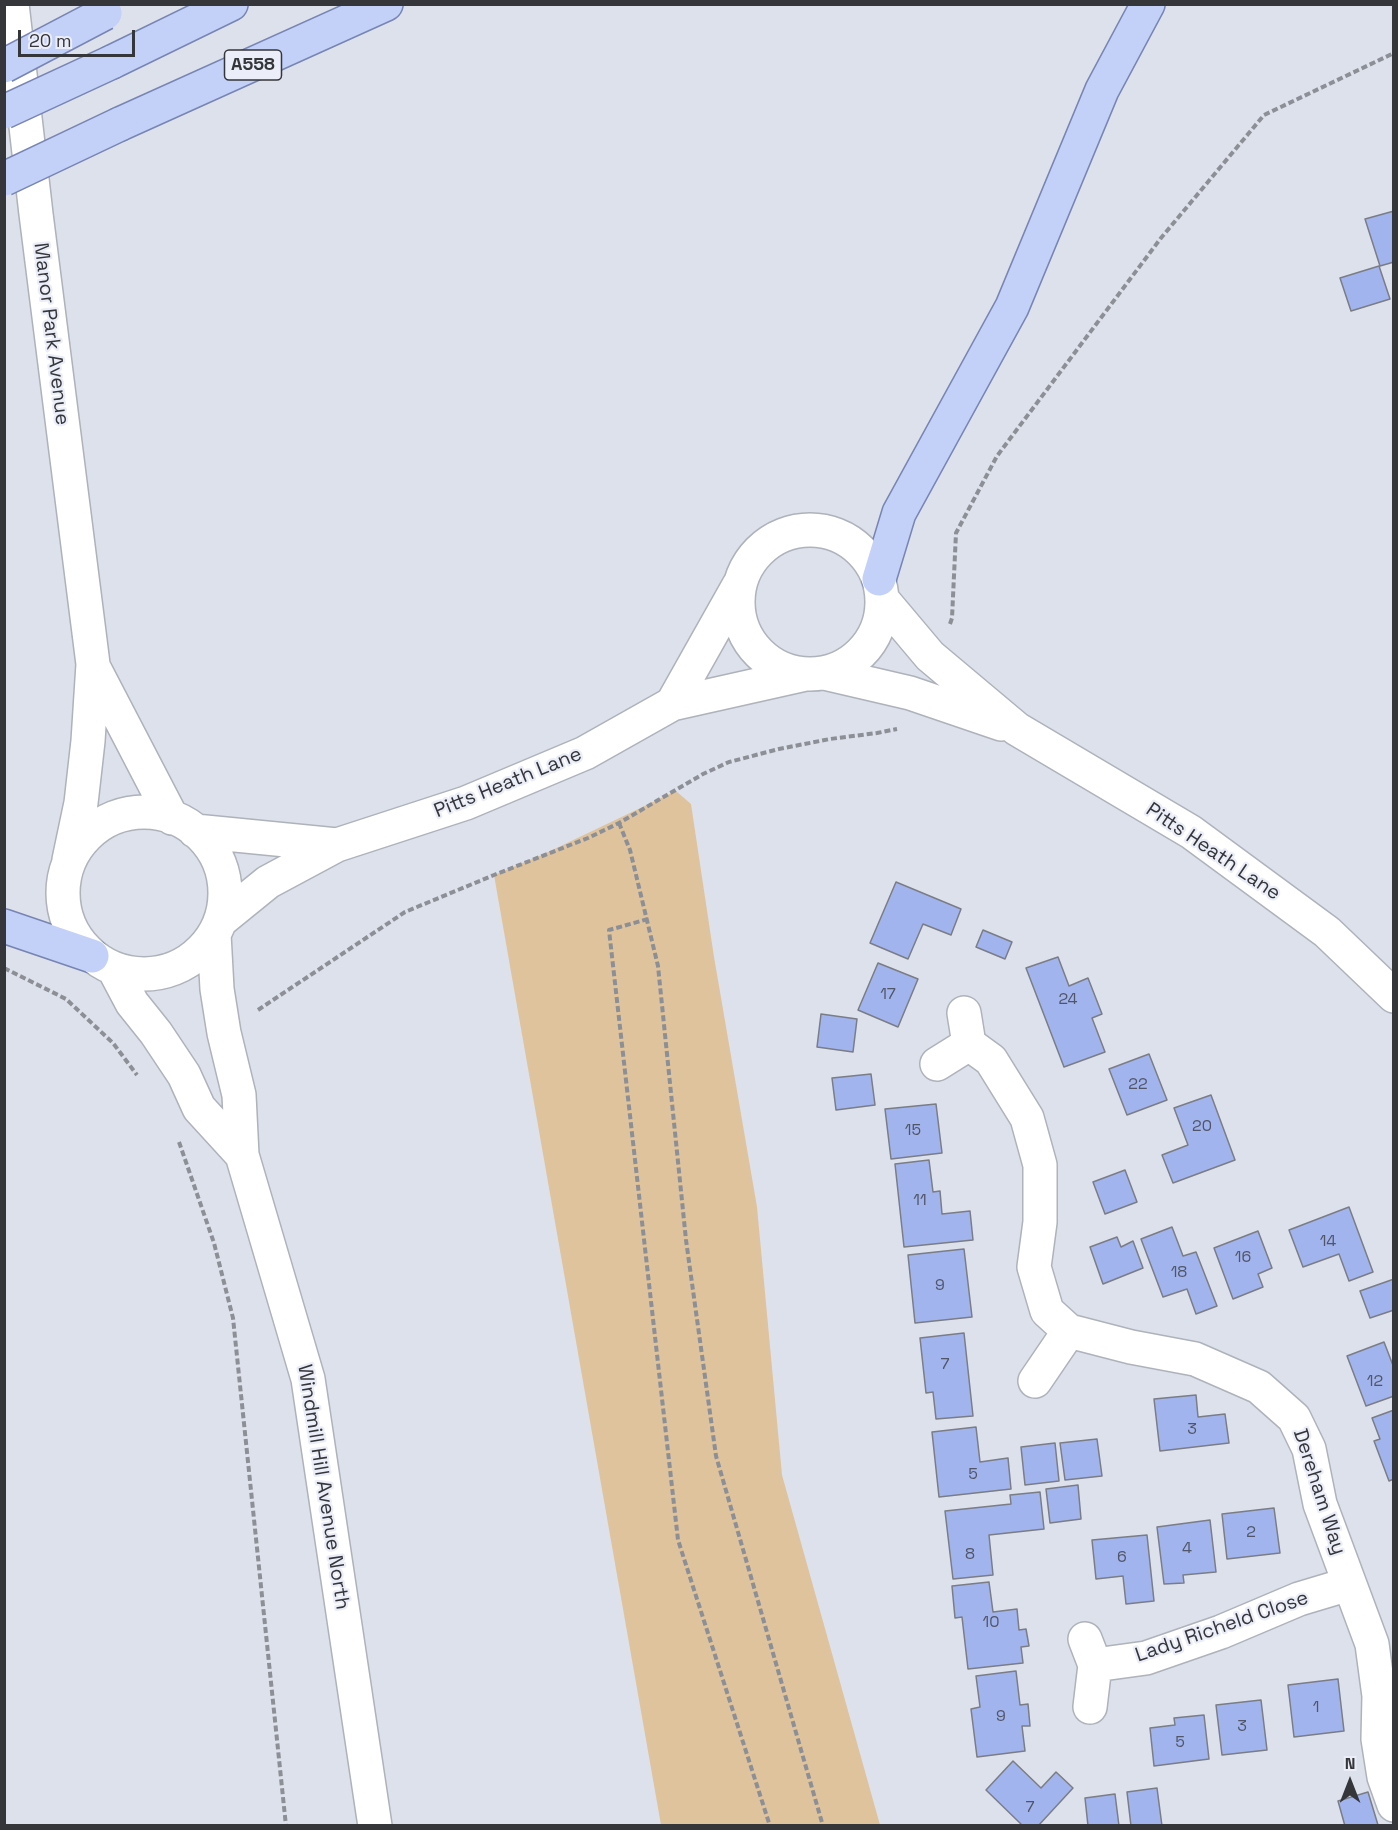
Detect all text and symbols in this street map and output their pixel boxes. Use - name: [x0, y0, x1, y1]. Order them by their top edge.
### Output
- scale bar: [21, 18, 138, 56]
- text: 20 m: [29, 29, 72, 52]
- road number: A558: [224, 50, 282, 80]
- street label: Manor Park Avenue: [28, 241, 74, 427]
- street label: Pitts Heath Lane: [431, 742, 585, 824]
- street label: Pitts Heath Lane: [1141, 798, 1285, 906]
- house number: 17: [880, 985, 896, 1005]
- house number: 24: [1058, 990, 1078, 1010]
- house number: 22: [1128, 1075, 1148, 1095]
- house number: 20: [1192, 1117, 1212, 1137]
- house number: 15: [905, 1121, 921, 1141]
- house number: 11: [913, 1191, 927, 1211]
- house number: 14: [1320, 1232, 1336, 1252]
- house number: 16: [1235, 1248, 1251, 1268]
- house number: 18: [1171, 1263, 1187, 1283]
- house number: 9: [935, 1276, 945, 1296]
- house number: 7: [940, 1355, 950, 1375]
- street label: Windmill Hill Avenue North: [292, 1363, 354, 1611]
- house number: 12: [1367, 1372, 1383, 1392]
- house number: 3: [1187, 1420, 1197, 1440]
- street label: Dereham Way: [1287, 1426, 1351, 1558]
- house number: 5: [968, 1465, 978, 1485]
- house number: 2: [1246, 1523, 1256, 1543]
- house number: 4: [1182, 1539, 1192, 1559]
- house number: 8: [965, 1545, 975, 1565]
- house number: 6: [1117, 1548, 1127, 1568]
- street label: Lady Richeld Close: [1132, 1586, 1312, 1668]
- house number: 10: [983, 1613, 999, 1633]
- house number: 1: [1313, 1698, 1319, 1718]
- house number: 9: [996, 1707, 1006, 1727]
- house number: 3: [1237, 1717, 1247, 1737]
- house number: 5: [1175, 1733, 1185, 1753]
- north arrow: [1320, 1752, 1380, 1812]
- text: N: [1345, 1753, 1355, 1774]
- house number: 7: [1025, 1798, 1035, 1818]

